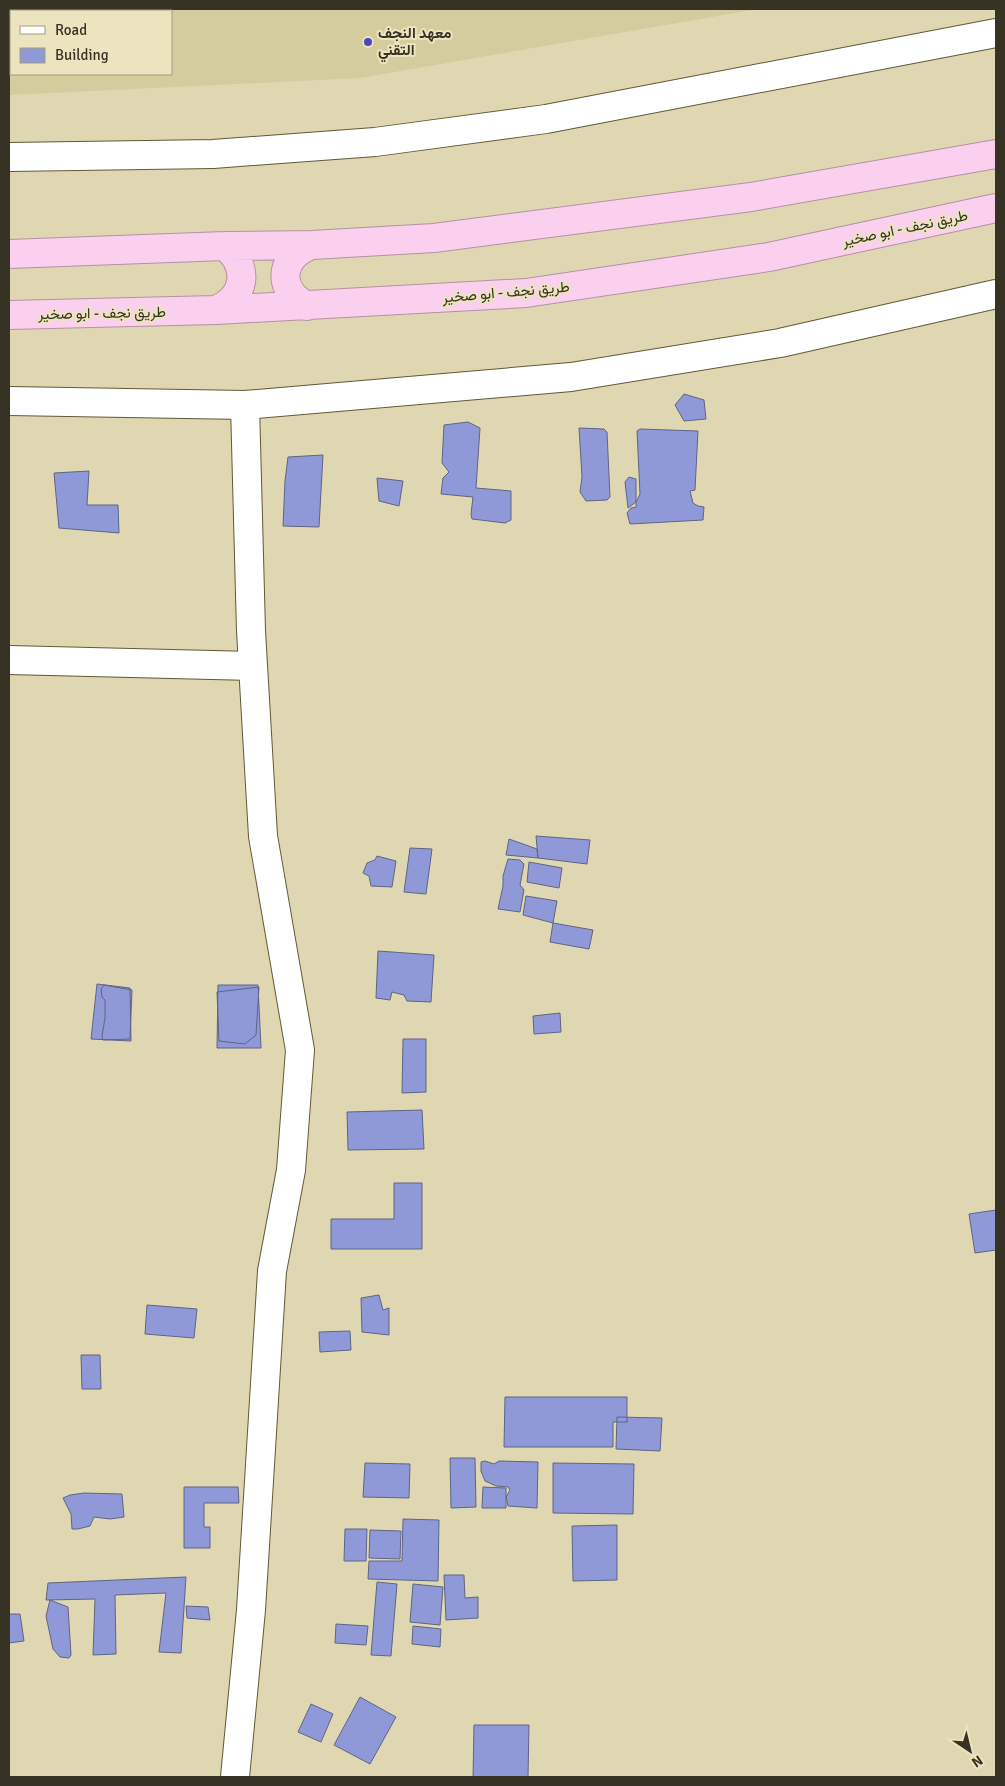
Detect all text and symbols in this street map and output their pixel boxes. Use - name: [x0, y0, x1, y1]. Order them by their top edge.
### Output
- legend: [10, 10, 172, 75]
- text: Road: [55, 21, 87, 39]
- place label: معهد النجف التقني: [378, 24, 451, 63]
- marker: معهد النجف التقني: [362, 36, 374, 48]
- text: Building: [55, 46, 109, 64]
- street label: طريق نجف - ابو صخير: [840, 206, 970, 251]
- street label: طريق نجف - ابو صخير: [441, 277, 571, 308]
- street label: طريق نجف - ابو صخير: [37, 303, 166, 324]
- north arrow: [945, 1726, 995, 1776]
- text: N: [968, 1751, 986, 1771]

